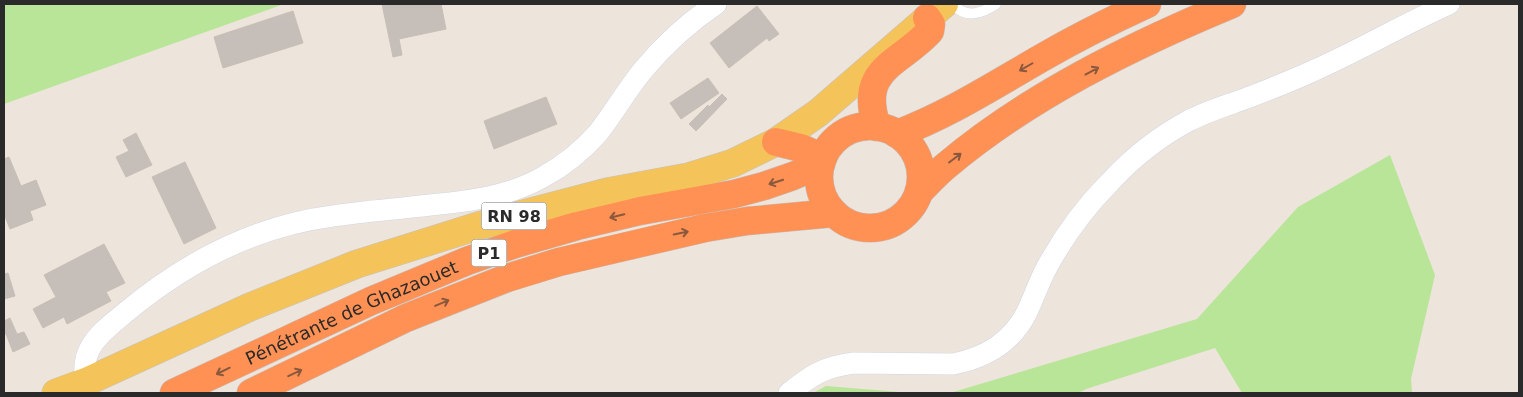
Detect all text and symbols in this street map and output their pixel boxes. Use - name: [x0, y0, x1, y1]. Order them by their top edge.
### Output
- one-way arrow: [1020, 62, 1034, 72]
- one-way arrow: [1084, 66, 1099, 76]
- one-way arrow: [948, 153, 961, 164]
- one-way arrow: [769, 178, 784, 187]
- road number: RN 98: [482, 202, 546, 230]
- one-way arrow: [610, 212, 626, 221]
- one-way arrow: [673, 228, 689, 237]
- road number: P1: [472, 240, 506, 266]
- street label: Pénétrante de Ghazaouet: [242, 256, 461, 369]
- one-way arrow: [434, 298, 449, 307]
- one-way arrow: [216, 367, 231, 376]
- one-way arrow: [287, 367, 302, 377]

